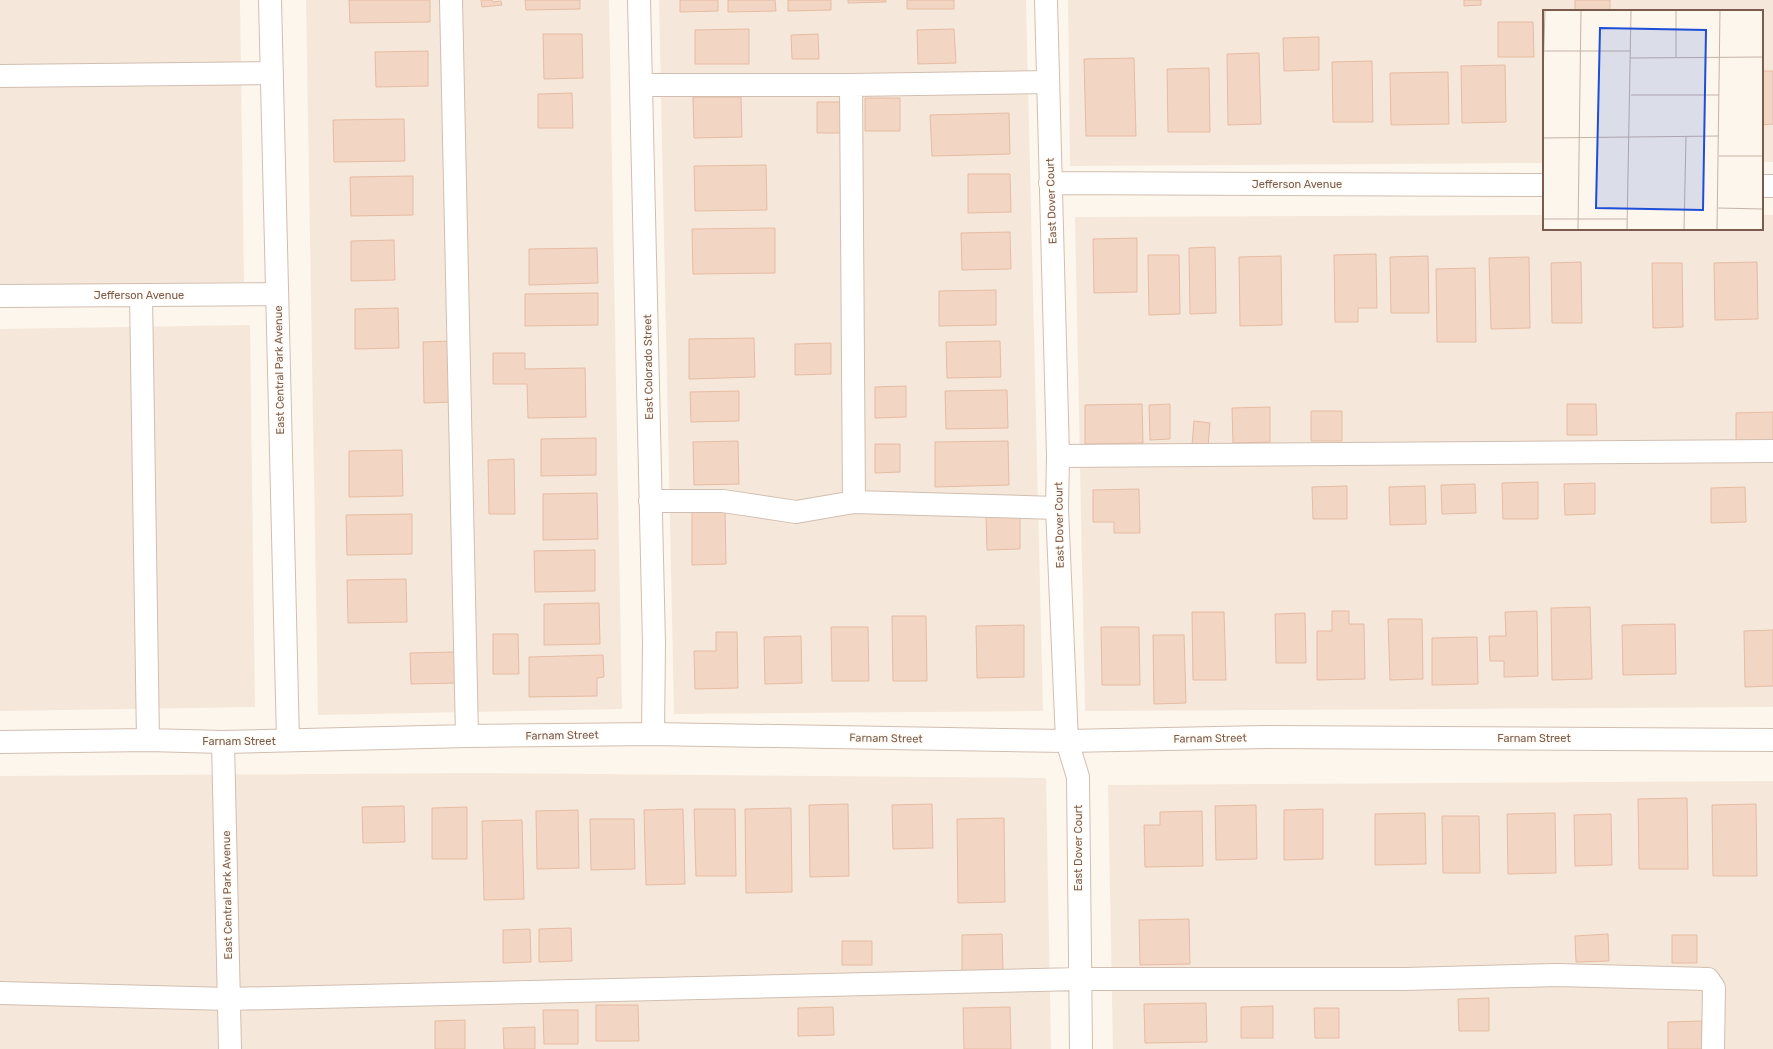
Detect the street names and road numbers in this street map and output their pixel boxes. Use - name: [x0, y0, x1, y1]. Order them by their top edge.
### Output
- street label: East Dover Court: [1043, 157, 1060, 244]
- street label: Jefferson Avenue: [1252, 178, 1342, 191]
- street label: Jefferson Avenue: [94, 289, 184, 302]
- street label: East Central Park Avenue: [272, 305, 287, 435]
- street label: East Colorado Street: [641, 313, 656, 420]
- street label: East Dover Court: [1052, 481, 1067, 568]
- street label: Farnam Street: [525, 728, 600, 743]
- street label: Farnam Street: [849, 731, 923, 746]
- street label: Farnam Street: [1173, 731, 1248, 746]
- street label: Farnam Street: [1497, 732, 1571, 745]
- street label: Farnam Street: [202, 735, 276, 748]
- street label: East Dover Court: [1072, 804, 1085, 891]
- street label: East Central Park Avenue: [220, 830, 235, 960]

